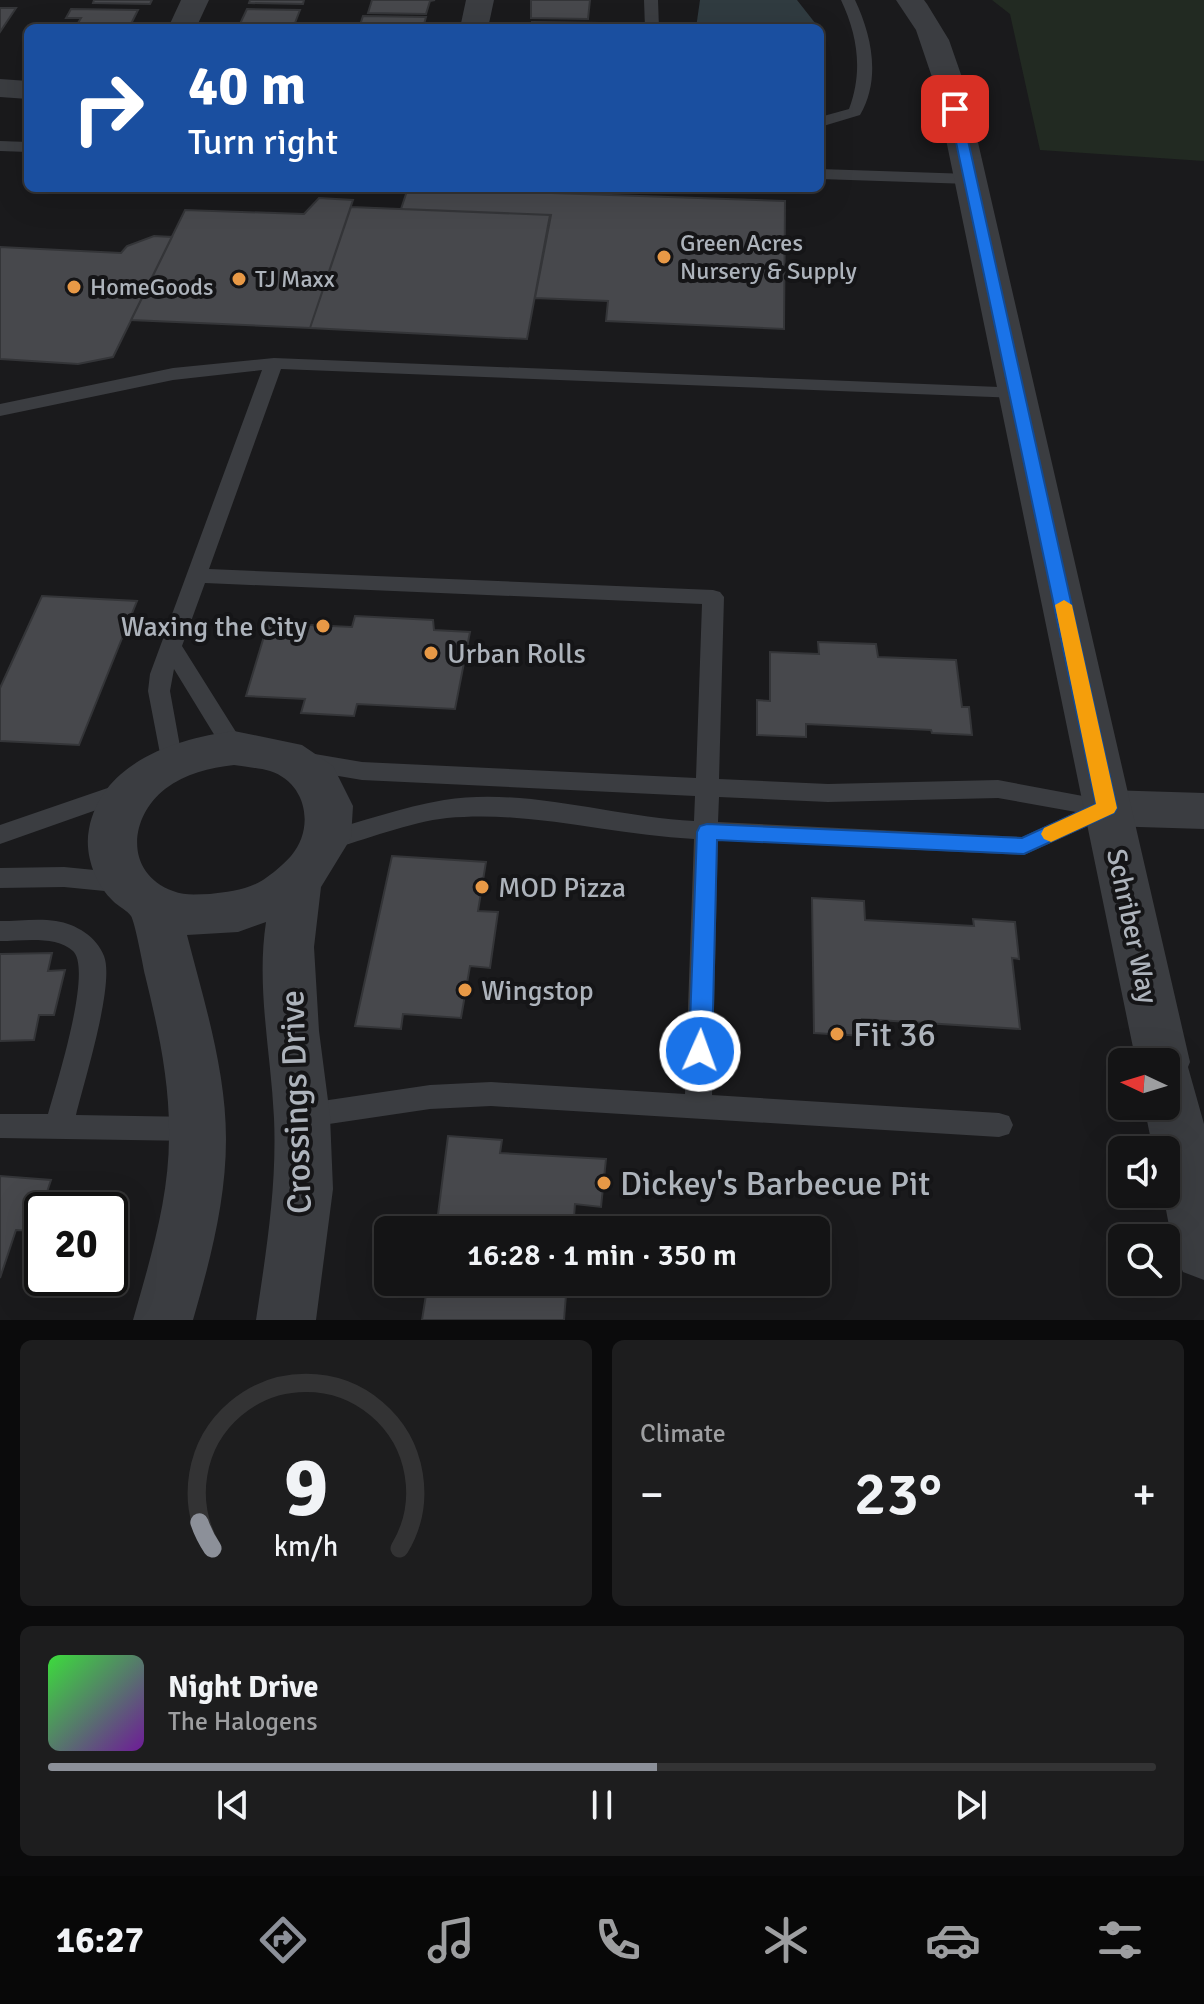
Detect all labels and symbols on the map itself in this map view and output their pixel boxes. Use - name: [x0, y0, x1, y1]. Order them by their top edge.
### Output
- pin: [921, 75, 989, 143]
- place label: Green Acres Nursery & Supply: [680, 228, 857, 286]
- marker: Green Acres Nursery & Supply: [655, 248, 673, 266]
- place label: TJ Maxx: [255, 264, 335, 294]
- marker: TJ Maxx: [230, 270, 248, 288]
- place label: HomeGoods: [90, 272, 213, 302]
- marker: HomeGoods: [65, 278, 83, 296]
- place label: Waxing the City: [121, 610, 307, 644]
- marker: Waxing the City: [314, 617, 332, 635]
- place label: Urban Rolls: [447, 637, 586, 671]
- marker: Urban Rolls: [422, 644, 440, 662]
- street label: Schriber Way: [1099, 846, 1165, 1007]
- place label: MOD Pizza: [498, 871, 626, 905]
- marker: MOD Pizza: [473, 878, 491, 896]
- place label: Wingstop: [481, 974, 594, 1008]
- marker: Wingstop: [456, 981, 474, 999]
- street label: Crossings Drive: [271, 989, 321, 1215]
- position arrow: [658, 1009, 742, 1093]
- place label: Fit 36: [853, 1014, 936, 1056]
- marker: Fit 36: [828, 1025, 846, 1043]
- north arrow: [1108, 1048, 1180, 1120]
- place label: Dickey's Barbecue Pit: [620, 1163, 930, 1205]
- marker: Dickey's Barbecue Pit: [595, 1174, 613, 1192]
- speed limit sign: 20: [24, 1192, 128, 1296]

